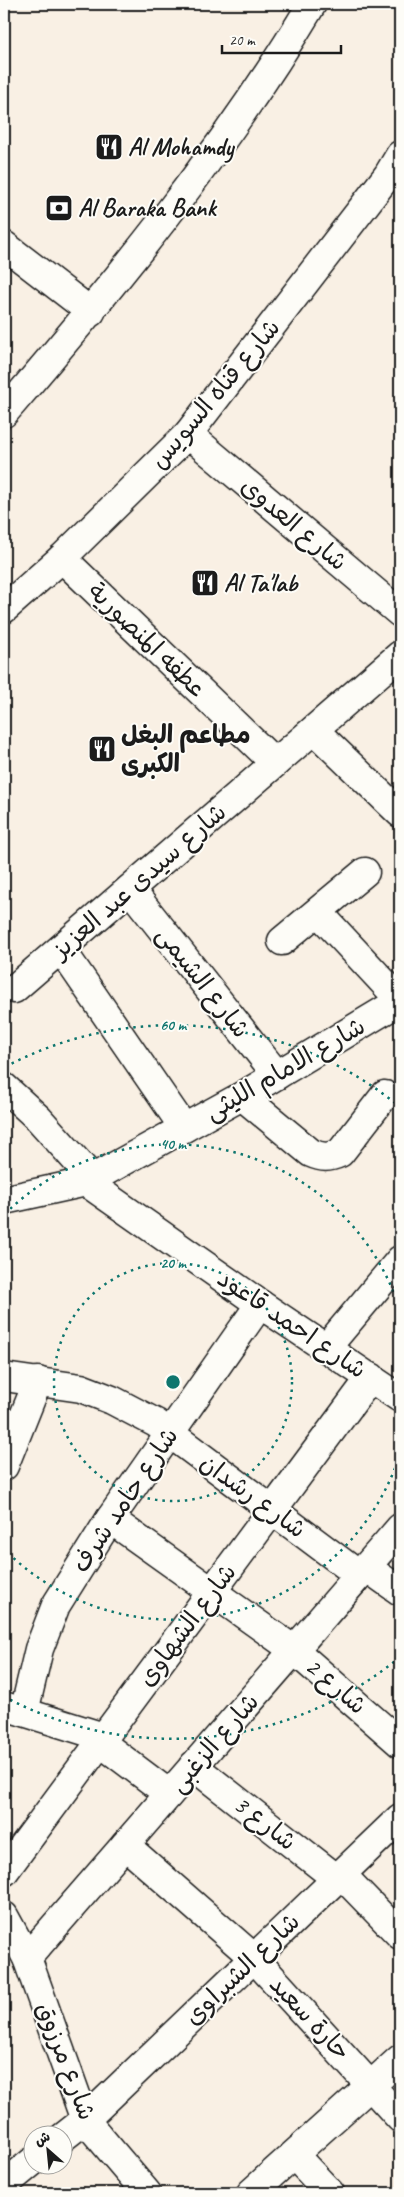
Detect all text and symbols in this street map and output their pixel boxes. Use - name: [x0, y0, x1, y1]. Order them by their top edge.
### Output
- scale bar: [222, 22, 340, 54]
- text: 20 m: [229, 31, 256, 50]
- place label: Al Mohamdy: [128, 131, 236, 163]
- restaurant icon: Al Mohamdy: [94, 132, 124, 162]
- place label: Al Baraka Bank: [78, 192, 218, 224]
- bank icon: Al Baraka Bank: [44, 193, 74, 223]
- street label: شارع قناه السويس: [143, 312, 288, 476]
- street label: شارع العدوى: [233, 470, 354, 579]
- place label: Al Ta'lab: [224, 567, 299, 599]
- restaurant icon: Al Ta'lab: [190, 568, 220, 598]
- street label: عطفه المنصورية: [81, 576, 213, 704]
- place label: مطاعم البغل الكبرى: [121, 719, 251, 780]
- restaurant icon: مطاعم البغل الكبرى: [87, 734, 117, 764]
- street label: شارع سيدى عبد العزيز: [43, 796, 234, 968]
- street label: شارع الشيمى: [148, 919, 257, 1045]
- street label: شارع الامام الليثى: [199, 1010, 372, 1130]
- text: 60 m: [160, 1016, 187, 1035]
- text: 40 m: [160, 1135, 187, 1154]
- text: 20 m: [160, 1254, 187, 1273]
- street label: شارع احمد قاعود: [211, 1262, 373, 1386]
- centre of rings: [164, 1373, 182, 1391]
- street label: شارع حامد شرف: [65, 1421, 186, 1579]
- street label: شارع رشدان: [193, 1447, 312, 1546]
- street label: شارع الشهاوى: [130, 1557, 244, 1693]
- street label: شارع 2: [298, 1650, 373, 1722]
- street label: شارع الزغبى: [162, 1686, 267, 1800]
- street label: شارع 3: [226, 1788, 303, 1858]
- street label: شارع الشبراوى: [177, 1906, 307, 2033]
- street label: حارة سعيد: [263, 1969, 357, 2067]
- street label: شارع مرزوق: [28, 1997, 103, 2125]
- north arrow: [22, 2124, 72, 2174]
- text: ش: [32, 2128, 53, 2150]

